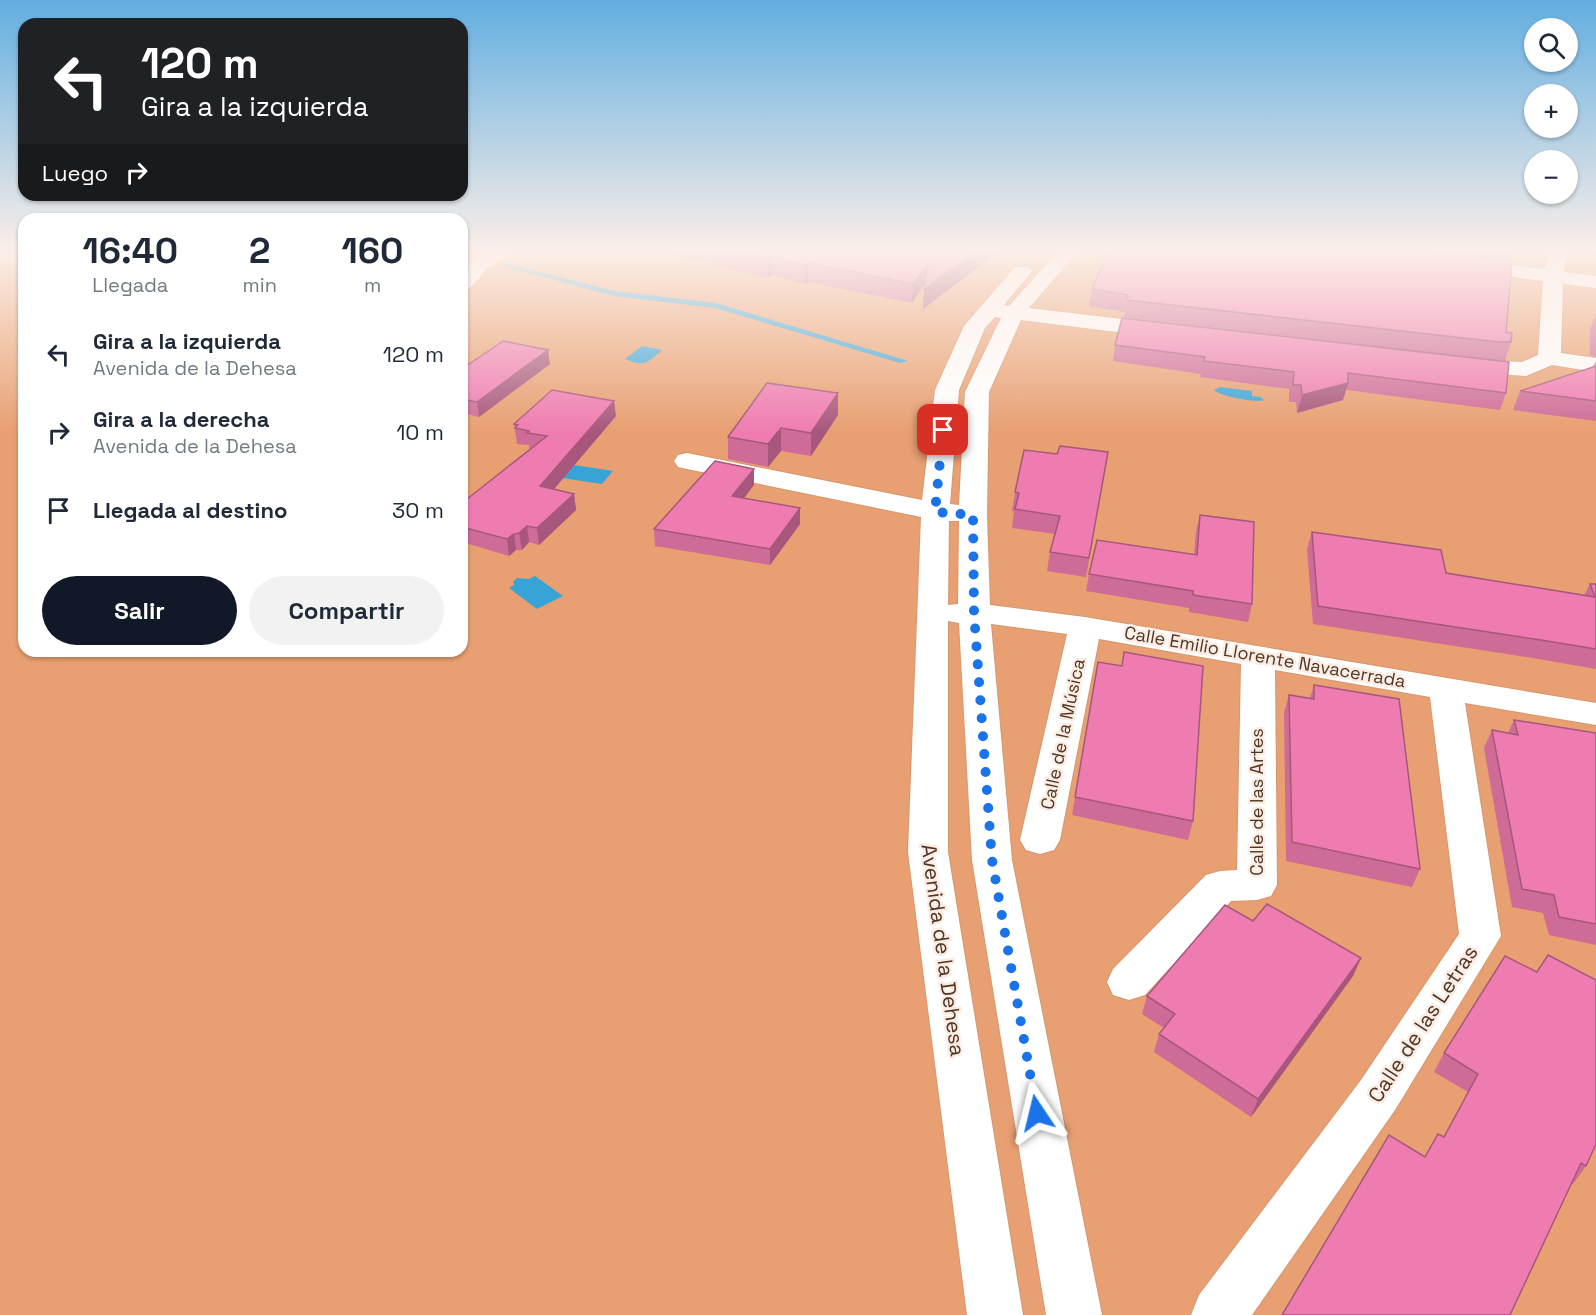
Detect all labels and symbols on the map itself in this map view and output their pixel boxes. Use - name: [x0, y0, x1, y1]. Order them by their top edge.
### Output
- pin: [917, 404, 968, 455]
- street label: Calle Emilio Llorente Navacerrada: [1123, 620, 1408, 693]
- street label: Calle de la Música: [1035, 656, 1090, 812]
- street label: Calle de las Artes: [1245, 728, 1268, 876]
- street label: Avenida de la Dehesa: [915, 842, 972, 1058]
- street label: Calle de las Letras: [1362, 940, 1484, 1108]
- position arrow: [1005, 1081, 1069, 1145]

